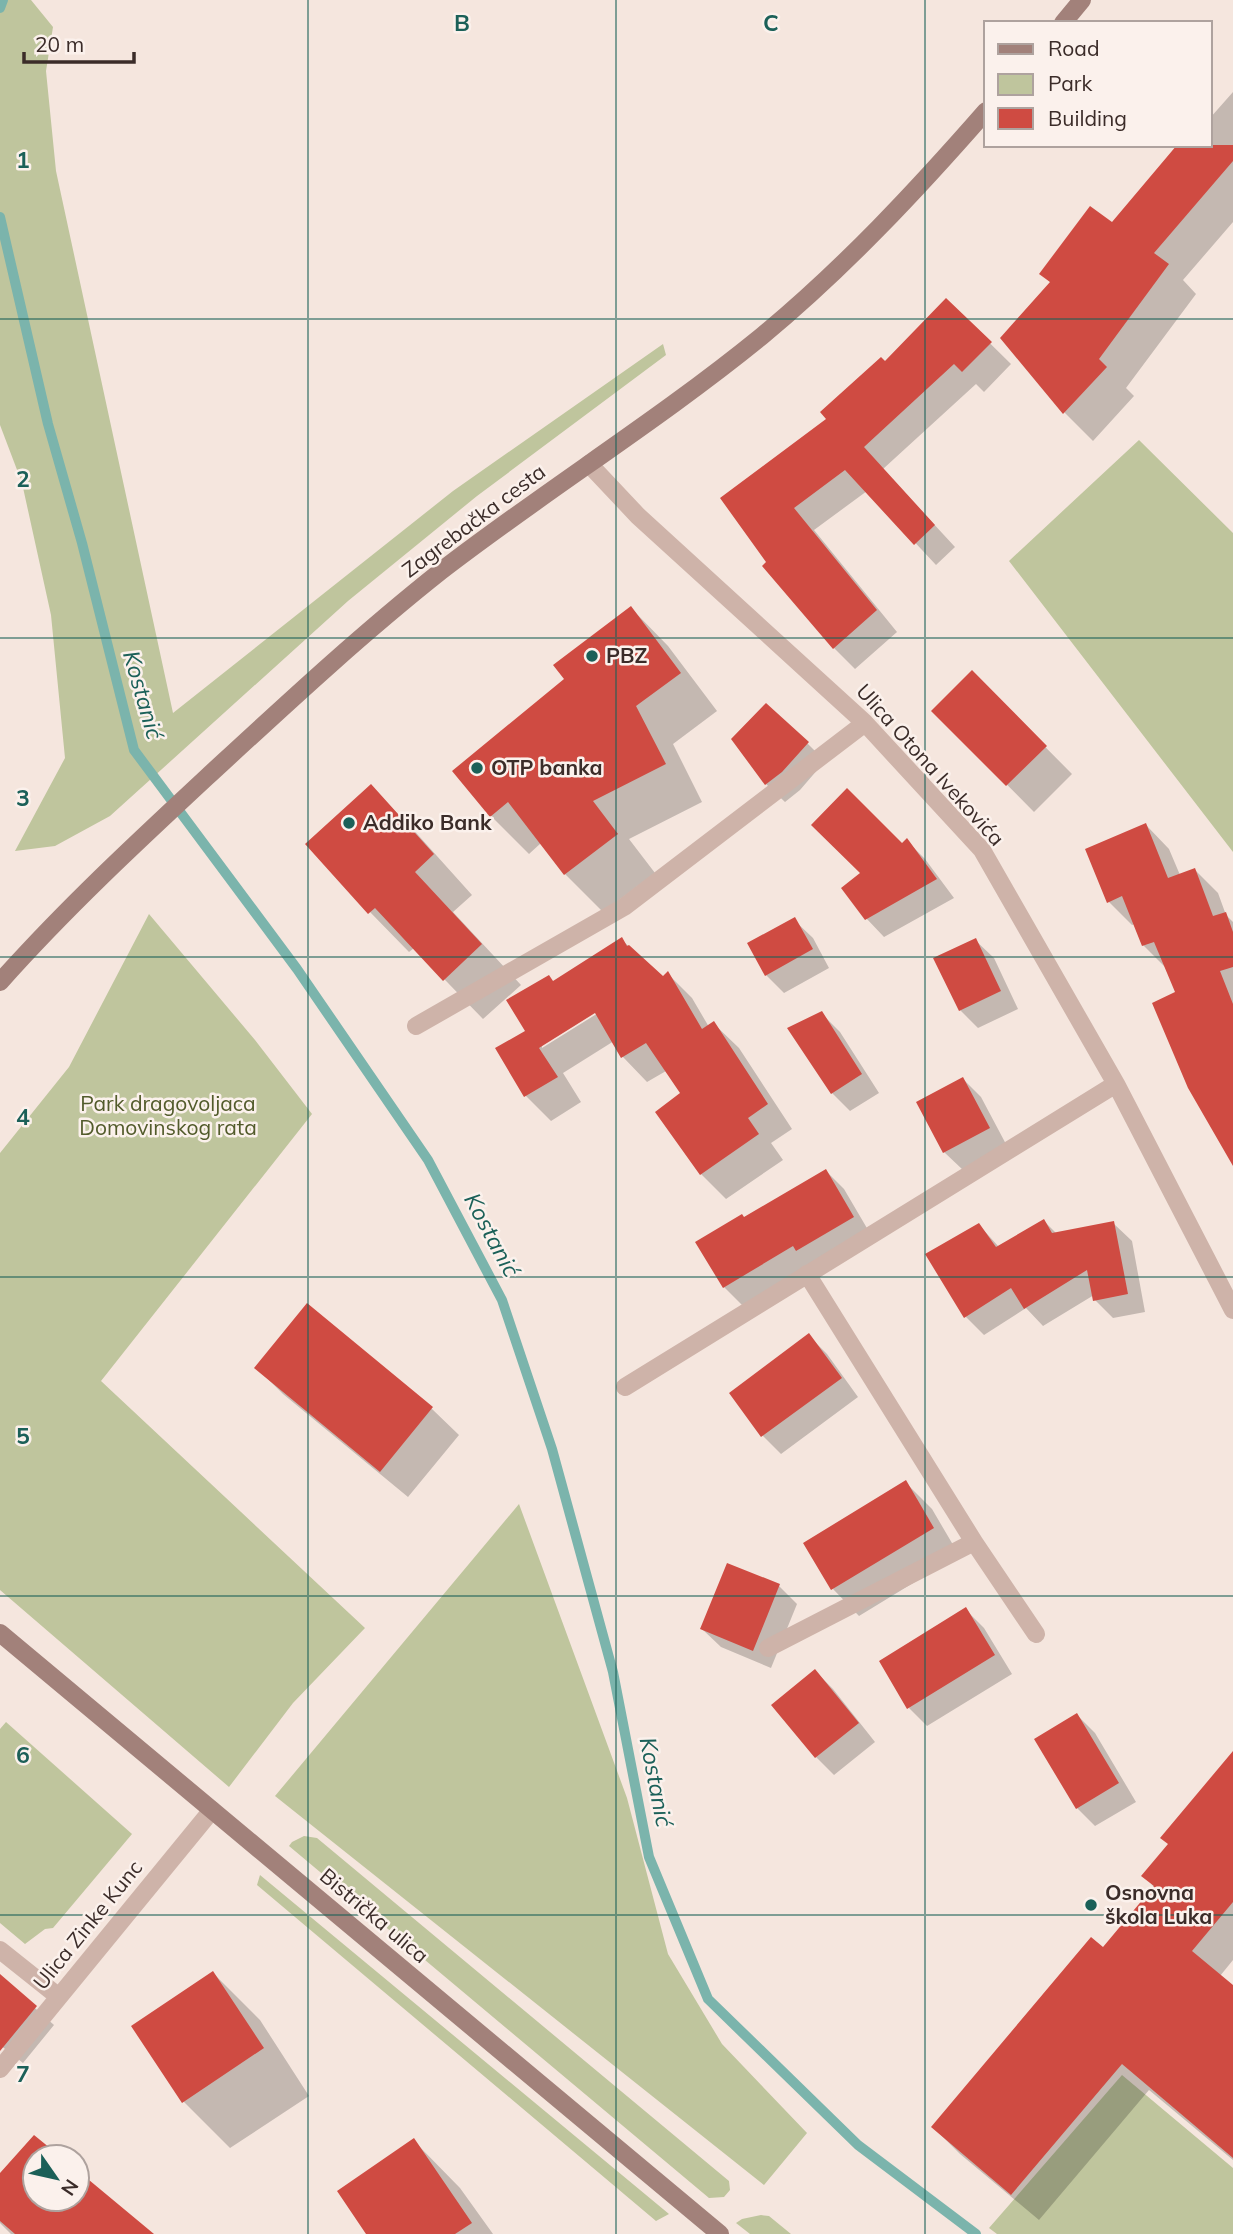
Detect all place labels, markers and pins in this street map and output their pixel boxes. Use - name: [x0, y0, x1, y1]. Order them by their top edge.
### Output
- place label: PBZ: [606, 642, 647, 668]
- marker: PBZ: [584, 648, 600, 664]
- place label: OTP banka: [491, 754, 603, 780]
- marker: OTP banka: [469, 760, 485, 776]
- place label: Addiko Bank: [363, 809, 492, 835]
- marker: Addiko Bank: [341, 815, 357, 831]
- place label: Osnovna škola Luka: [1105, 1879, 1212, 1929]
- marker: Osnovna škola Luka: [1083, 1897, 1099, 1913]

